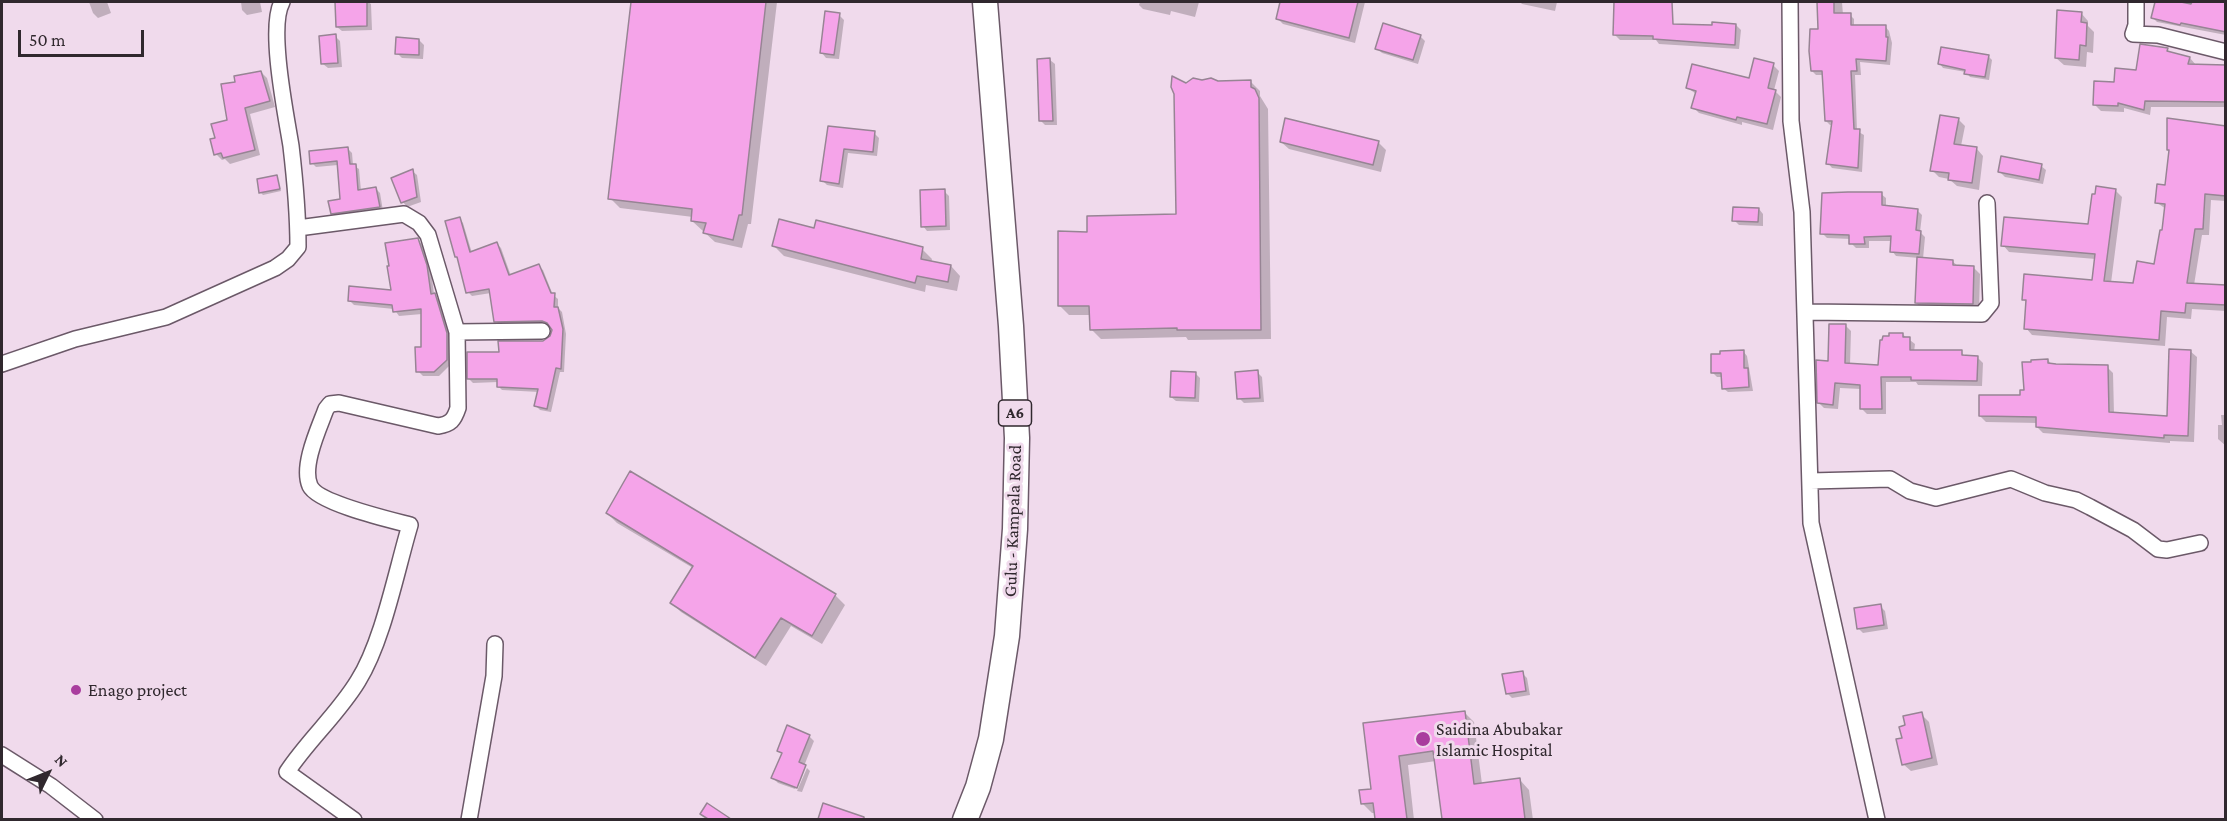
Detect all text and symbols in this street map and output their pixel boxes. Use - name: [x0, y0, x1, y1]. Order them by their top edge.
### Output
- scale bar: [21, 18, 147, 56]
- text: 50 m: [29, 30, 66, 50]
- road number: A6: [998, 400, 1032, 426]
- street label: Gulu - Kampala Road: [1000, 445, 1026, 597]
- place label: Enago project: [88, 679, 187, 701]
- marker: Enago project: [69, 683, 83, 697]
- place label: Saidina Abubakar Islamic Hospital: [1436, 718, 1563, 760]
- marker: Saidina Abubakar Islamic Hospital: [1414, 730, 1432, 748]
- north arrow: [18, 743, 78, 803]
- text: N: [52, 751, 71, 770]

